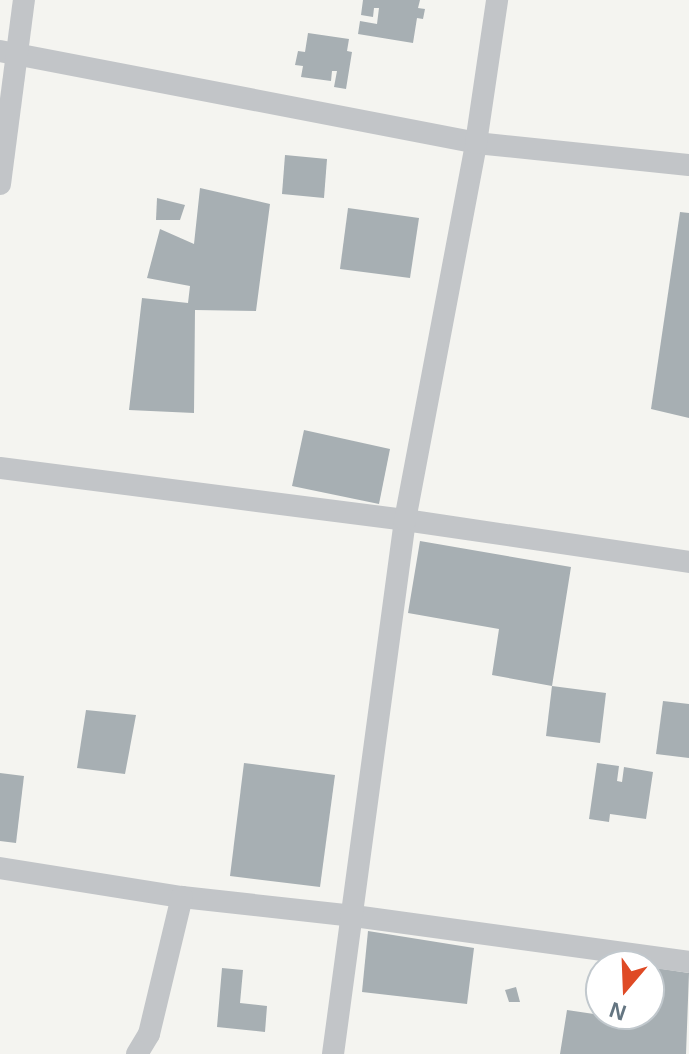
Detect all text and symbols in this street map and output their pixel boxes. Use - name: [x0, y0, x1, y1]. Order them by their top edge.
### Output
- north arrow: [585, 950, 665, 1030]
- text: N: [606, 997, 629, 1026]

